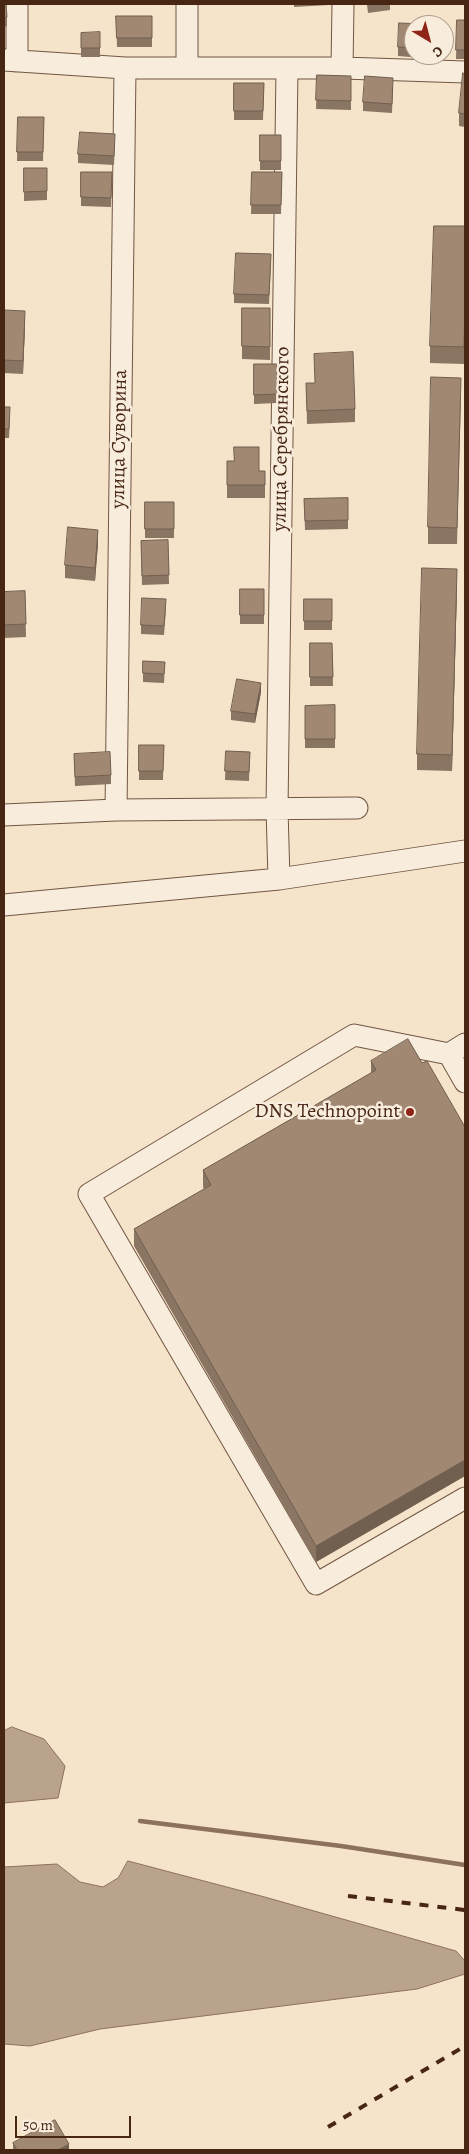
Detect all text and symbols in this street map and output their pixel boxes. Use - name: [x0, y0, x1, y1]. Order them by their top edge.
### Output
- north arrow: [404, 15, 454, 65]
- text: С: [429, 41, 447, 62]
- street label: улица Серебрянского: [268, 346, 296, 532]
- street label: улица Суворина: [107, 369, 133, 509]
- place label: DNS Technopoint: [255, 1100, 400, 1124]
- marker: DNS Technopoint: [404, 1106, 416, 1118]
- scale bar: [18, 2106, 134, 2138]
- text: 50 m: [23, 2115, 53, 2135]

